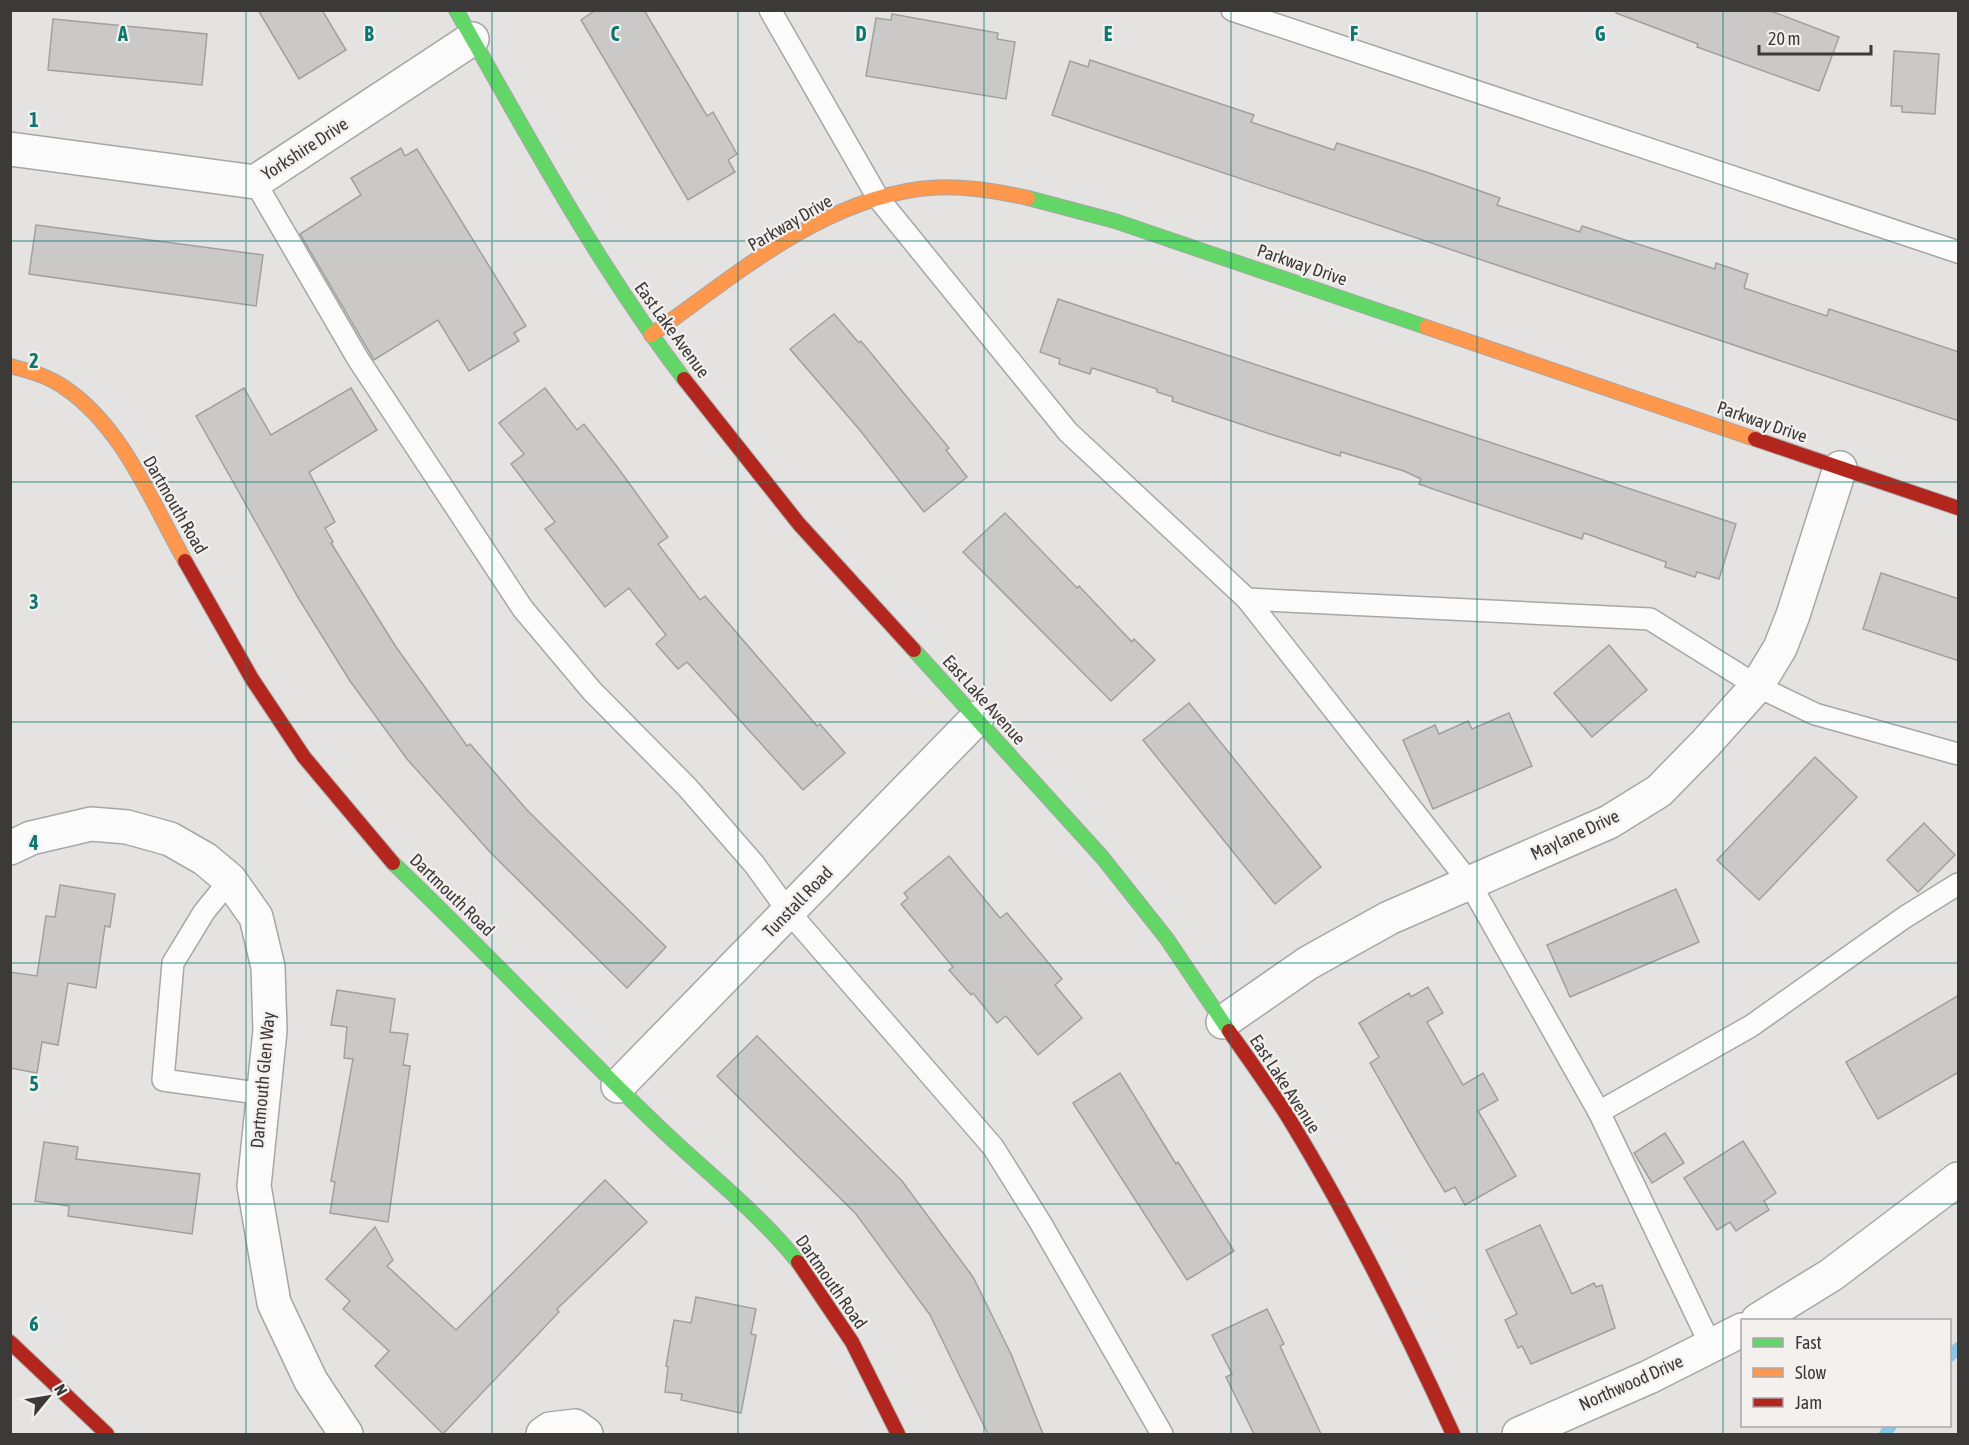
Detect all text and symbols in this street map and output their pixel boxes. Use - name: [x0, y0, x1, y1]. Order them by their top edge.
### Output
- scale bar: [1759, 18, 1872, 56]
- text: A: [117, 22, 128, 45]
- text: B: [364, 22, 374, 45]
- text: C: [611, 22, 620, 45]
- text: D: [855, 22, 867, 45]
- text: E: [1104, 22, 1113, 45]
- text: F: [1350, 22, 1358, 45]
- text: G: [1595, 22, 1606, 45]
- text: 20 m: [1768, 28, 1800, 49]
- text: 1: [29, 108, 39, 131]
- street label: Yorkshire Drive: [258, 113, 352, 184]
- street label: Parkway Drive: [744, 190, 836, 255]
- street label: Parkway Drive: [1254, 239, 1350, 290]
- street label: East Lake Avenue: [631, 278, 714, 382]
- text: 2: [29, 349, 39, 372]
- street label: Parkway Drive: [1714, 396, 1810, 447]
- street label: Dartmouth Road: [139, 452, 212, 557]
- text: 3: [29, 590, 39, 613]
- street label: East Lake Avenue: [939, 651, 1030, 749]
- street label: Maylane Drive: [1527, 805, 1622, 864]
- text: 4: [28, 831, 39, 854]
- street label: Dartmouth Road: [406, 849, 499, 940]
- street label: Tunstall Road: [759, 862, 837, 942]
- street label: Dartmouth Glen Way: [246, 1011, 279, 1149]
- street label: East Lake Avenue: [1246, 1030, 1325, 1137]
- text: 5: [29, 1072, 39, 1095]
- street label: Dartmouth Road: [791, 1231, 871, 1333]
- text: 6: [29, 1312, 39, 1335]
- legend: [1741, 1319, 1951, 1427]
- text: Fast: [1795, 1332, 1822, 1353]
- street label: Northwood Drive: [1576, 1350, 1686, 1415]
- text: Slow: [1795, 1362, 1826, 1383]
- north arrow: [18, 1367, 78, 1427]
- text: N: [51, 1381, 71, 1398]
- text: Jam: [1795, 1392, 1822, 1413]

